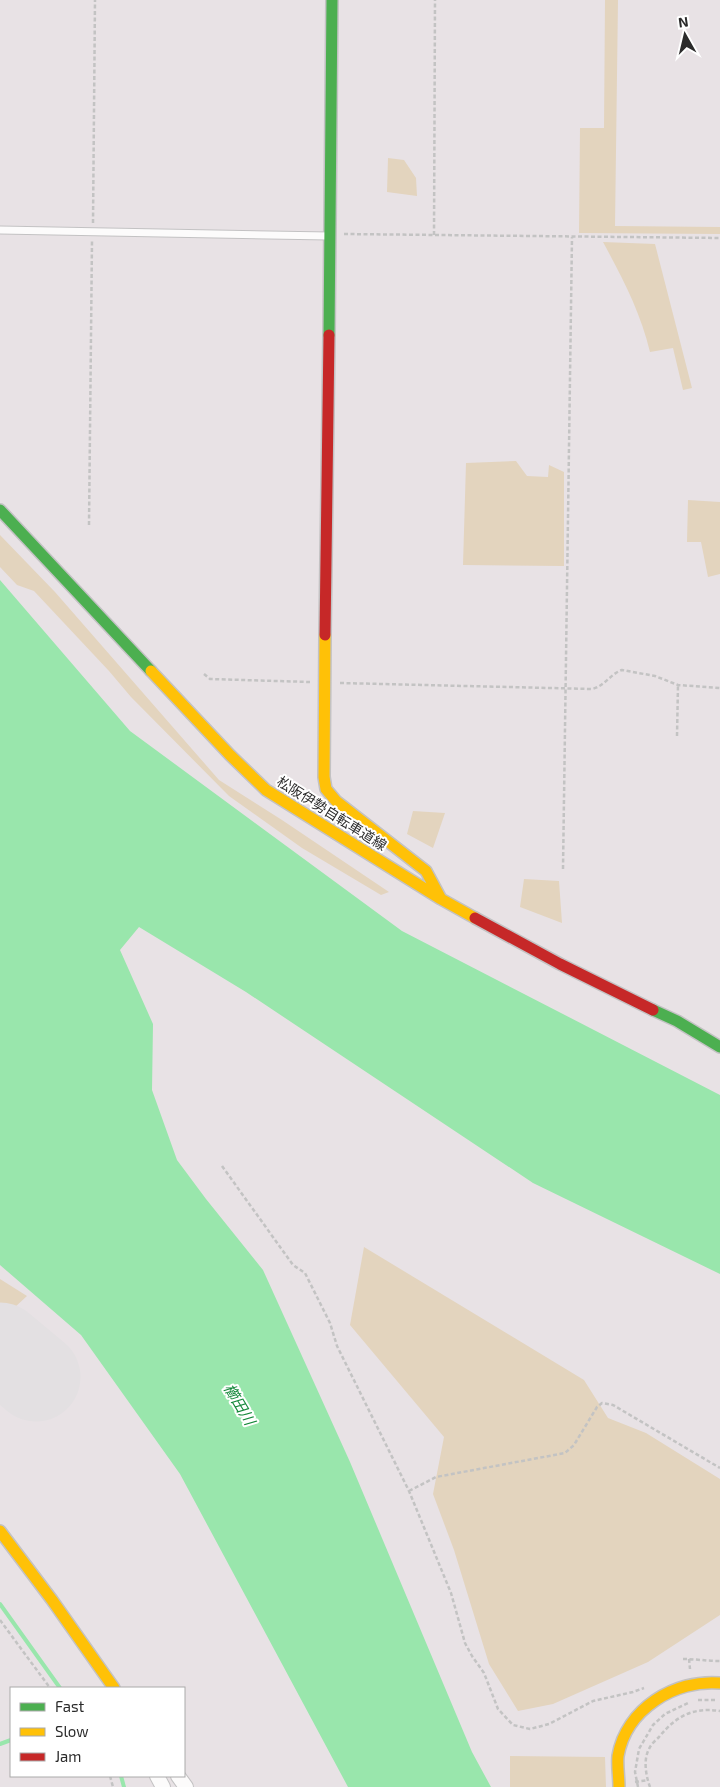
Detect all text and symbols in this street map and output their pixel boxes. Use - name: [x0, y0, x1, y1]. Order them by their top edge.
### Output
- north arrow: [660, 10, 710, 60]
- text: N: [677, 13, 689, 31]
- street label: 松阪伊勢自転車道線: [274, 772, 390, 854]
- water label: 櫛田川: [221, 1380, 260, 1430]
- legend: [10, 1687, 185, 1777]
- text: Fast: [55, 1697, 85, 1715]
- text: Slow: [55, 1722, 89, 1740]
- text: Jam: [55, 1747, 81, 1765]

